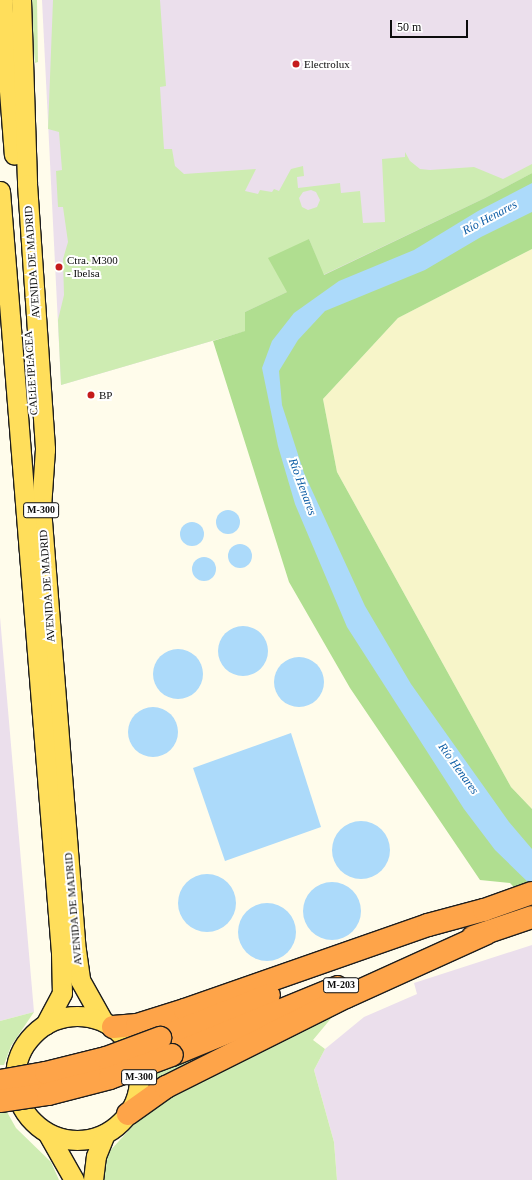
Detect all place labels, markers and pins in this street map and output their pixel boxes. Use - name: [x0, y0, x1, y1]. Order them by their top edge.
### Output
- place label: Electrolux: [304, 57, 350, 71]
- marker: Electrolux: [291, 59, 301, 69]
- place label: Ctra. M300 - Ibelsa: [67, 254, 118, 280]
- marker: Ctra. M300 - Ibelsa: [54, 262, 64, 272]
- place label: BP: [99, 388, 112, 402]
- marker: BP: [86, 390, 96, 400]

